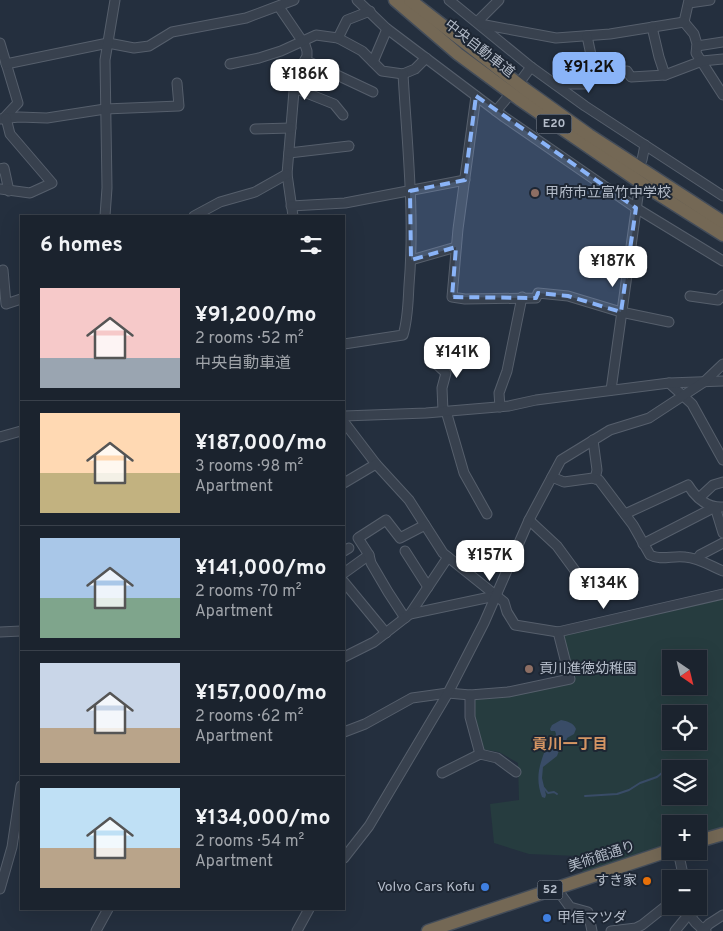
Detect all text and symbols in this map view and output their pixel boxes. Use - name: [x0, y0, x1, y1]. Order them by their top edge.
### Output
- street label: 中央自動車道: [441, 16, 517, 82]
- pin: ¥91.2K: [548, 52, 630, 94]
- pin: ¥186K: [270, 58, 340, 101]
- text: ¥91.2K: [563, 58, 615, 78]
- text: ¥186K: [281, 65, 329, 85]
- road number: E20: [536, 115, 572, 134]
- place label: 甲府市立富竹中学校: [545, 185, 671, 202]
- marker: 甲府市立富竹中学校: [529, 187, 541, 199]
- icon: filters: [297, 231, 325, 259]
- text: 6 homes: [40, 232, 123, 259]
- pin: ¥187K: [578, 246, 648, 288]
- text: ¥187K: [590, 252, 636, 272]
- text: ¥91,200/mo: [195, 302, 316, 329]
- icon: home: [80, 308, 140, 368]
- text: 2 rooms · 52 m²: [195, 329, 304, 349]
- pin: ¥141K: [422, 336, 492, 379]
- text: ¥141K: [435, 343, 479, 363]
- text: 中央自動車道: [195, 354, 291, 374]
- text: ¥187,000/mo: [195, 430, 327, 457]
- icon: home: [80, 433, 140, 493]
- text: 3 rooms · 98 m²: [195, 457, 303, 477]
- text: Apartment: [195, 477, 273, 497]
- pin: ¥157K: [455, 540, 525, 582]
- text: ¥157K: [467, 546, 513, 566]
- text: ¥141,000/mo: [195, 555, 327, 582]
- icon: home: [80, 558, 140, 618]
- pin: ¥134K: [569, 568, 639, 610]
- text: ¥134K: [580, 574, 628, 594]
- text: 2 rooms · 70 m²: [195, 582, 302, 602]
- text: Apartment: [195, 602, 273, 622]
- north arrow: [662, 650, 708, 695]
- map controls: [662, 650, 707, 915]
- place label: 貢川進徳幼稚園: [539, 661, 637, 678]
- marker: 貢川進徳幼稚園: [523, 663, 535, 675]
- text: ¥157,000/mo: [195, 680, 327, 707]
- icon: home: [80, 683, 140, 743]
- button: locate: [662, 705, 707, 750]
- text: 2 rooms · 62 m²: [195, 707, 303, 727]
- text: Apartment: [195, 727, 273, 747]
- district label: 貢川一丁目: [532, 736, 608, 755]
- button: layers: [662, 760, 707, 805]
- text: ¥134,000/mo: [195, 805, 330, 832]
- icon: home: [80, 808, 140, 868]
- button: +: [662, 815, 707, 860]
- text: 2 rooms · 54 m²: [195, 832, 304, 852]
- street label: 美術館通り: [566, 837, 638, 876]
- text: Apartment: [195, 852, 273, 872]
- button: −: [662, 870, 707, 915]
- place label: すき家: [595, 873, 637, 890]
- marker: すき家: [641, 875, 653, 887]
- place label: Volvo Cars Kofu: [377, 879, 475, 896]
- road number: 52: [538, 880, 562, 900]
- marker: Volvo Cars Kofu: [479, 881, 491, 893]
- place label: 甲信マツダ: [557, 910, 627, 927]
- marker: 甲信マツダ: [541, 912, 553, 924]

